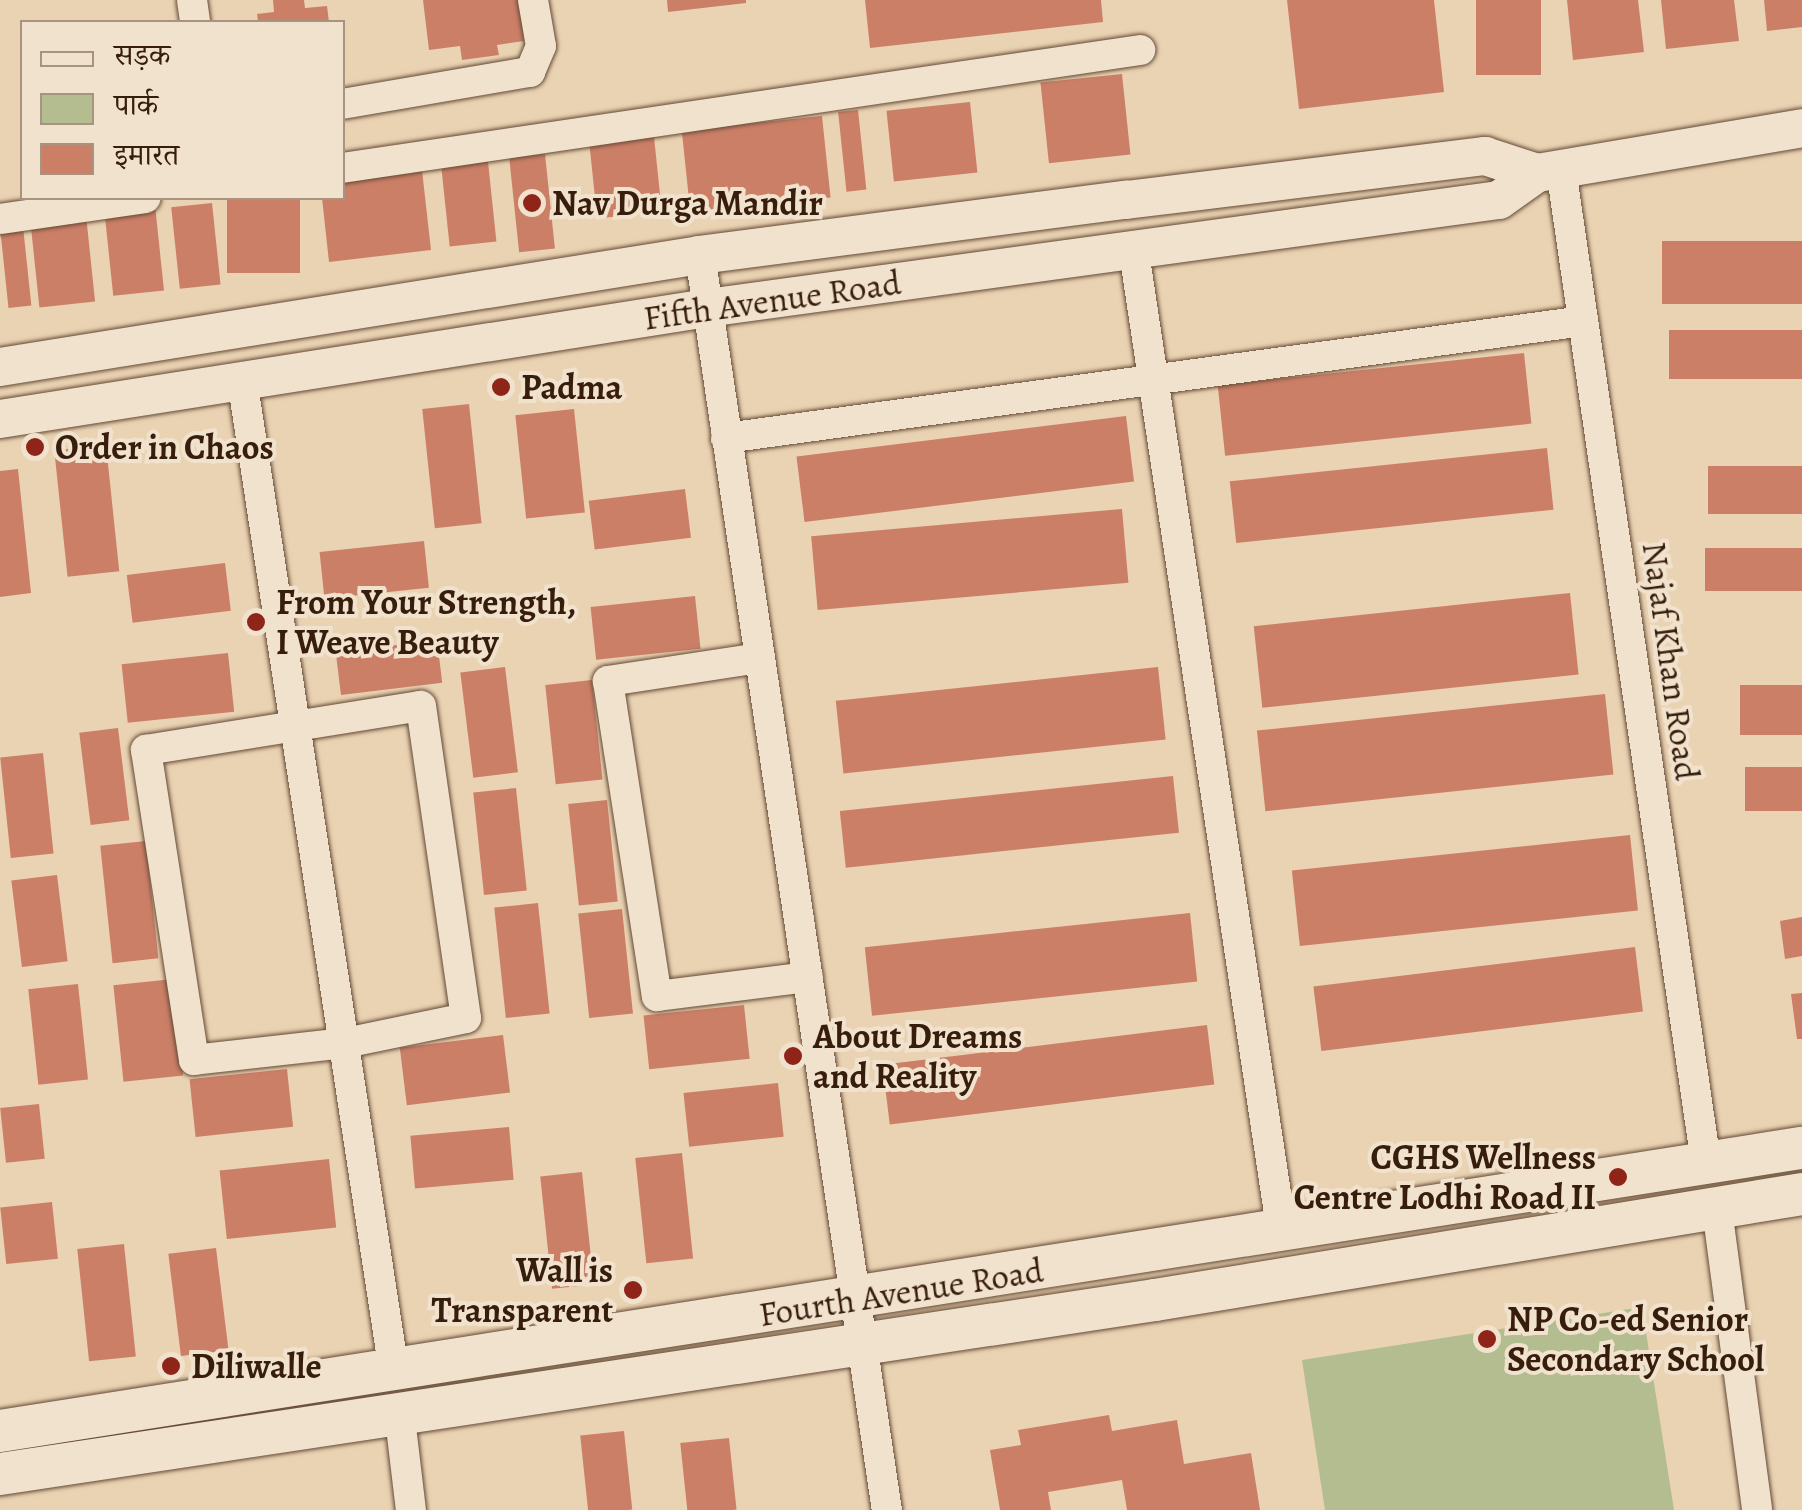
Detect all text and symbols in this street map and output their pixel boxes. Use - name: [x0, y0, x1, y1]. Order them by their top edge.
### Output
- legend: [20, 20, 345, 200]
- text: सड़क: [114, 35, 170, 75]
- text: पार्क: [114, 85, 158, 125]
- text: इमारत: [114, 135, 179, 175]
- place label: Nav Durga Mandir: [552, 182, 823, 224]
- marker: Nav Durga Mandir: [521, 192, 543, 214]
- street label: Fifth Avenue Road: [641, 261, 903, 339]
- place label: Padma: [521, 366, 622, 408]
- marker: Padma: [490, 376, 512, 398]
- place label: Order in Chaos: [55, 426, 274, 468]
- marker: Order in Chaos: [24, 436, 46, 458]
- street label: Najaf Khan Road: [1633, 539, 1709, 783]
- place label: From Your Strength, I Weave Beauty: [276, 581, 576, 663]
- marker: From Your Strength, I Weave Beauty: [245, 611, 267, 633]
- place label: About Dreams and Reality: [813, 1015, 1022, 1097]
- marker: About Dreams and Reality: [782, 1045, 804, 1067]
- place label: CGHS Wellness Centre Lodhi Road II: [1294, 1136, 1596, 1218]
- marker: CGHS Wellness Centre Lodhi Road II: [1605, 1164, 1631, 1190]
- place label: Wall is Transparent: [431, 1249, 613, 1331]
- street label: Fourth Avenue Road: [756, 1249, 1046, 1335]
- marker: Wall is Transparent: [622, 1279, 644, 1301]
- place label: NP Co-ed Senior Secondary School: [1507, 1298, 1764, 1380]
- marker: NP Co-ed Senior Secondary School: [1476, 1328, 1498, 1350]
- place label: Diliwalle: [191, 1345, 322, 1387]
- marker: Diliwalle: [160, 1355, 182, 1377]

